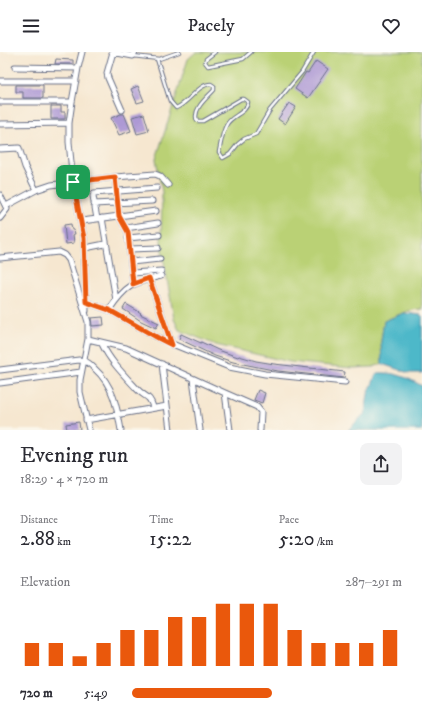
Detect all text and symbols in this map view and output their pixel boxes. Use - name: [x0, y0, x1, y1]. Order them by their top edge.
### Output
- icon: menu: [20, 15, 42, 37]
- text: Pacely: [187, 15, 235, 37]
- icon: heart: [380, 15, 402, 37]
- pin: [56, 165, 90, 199]
- icon: arrive: [62, 171, 84, 193]
- text: Evening run: [20, 442, 128, 469]
- button: share: [360, 443, 402, 485]
- text: 18:29 · 4 × 720 m: [20, 471, 108, 487]
- text: Distance: [20, 513, 58, 527]
- text: Time: [149, 513, 173, 527]
- text: Pace: [279, 513, 299, 527]
- text: 2.88: [20, 527, 55, 552]
- text: 15:22: [149, 527, 191, 552]
- text: 5:20: [279, 527, 314, 552]
- text: km: [55, 535, 71, 549]
- text: /km: [314, 535, 333, 549]
- text: Elevation: [20, 574, 70, 590]
- text: 287–291 m: [345, 574, 402, 590]
- text: 720 m: [20, 685, 53, 701]
- text: 5:49: [84, 685, 108, 701]

